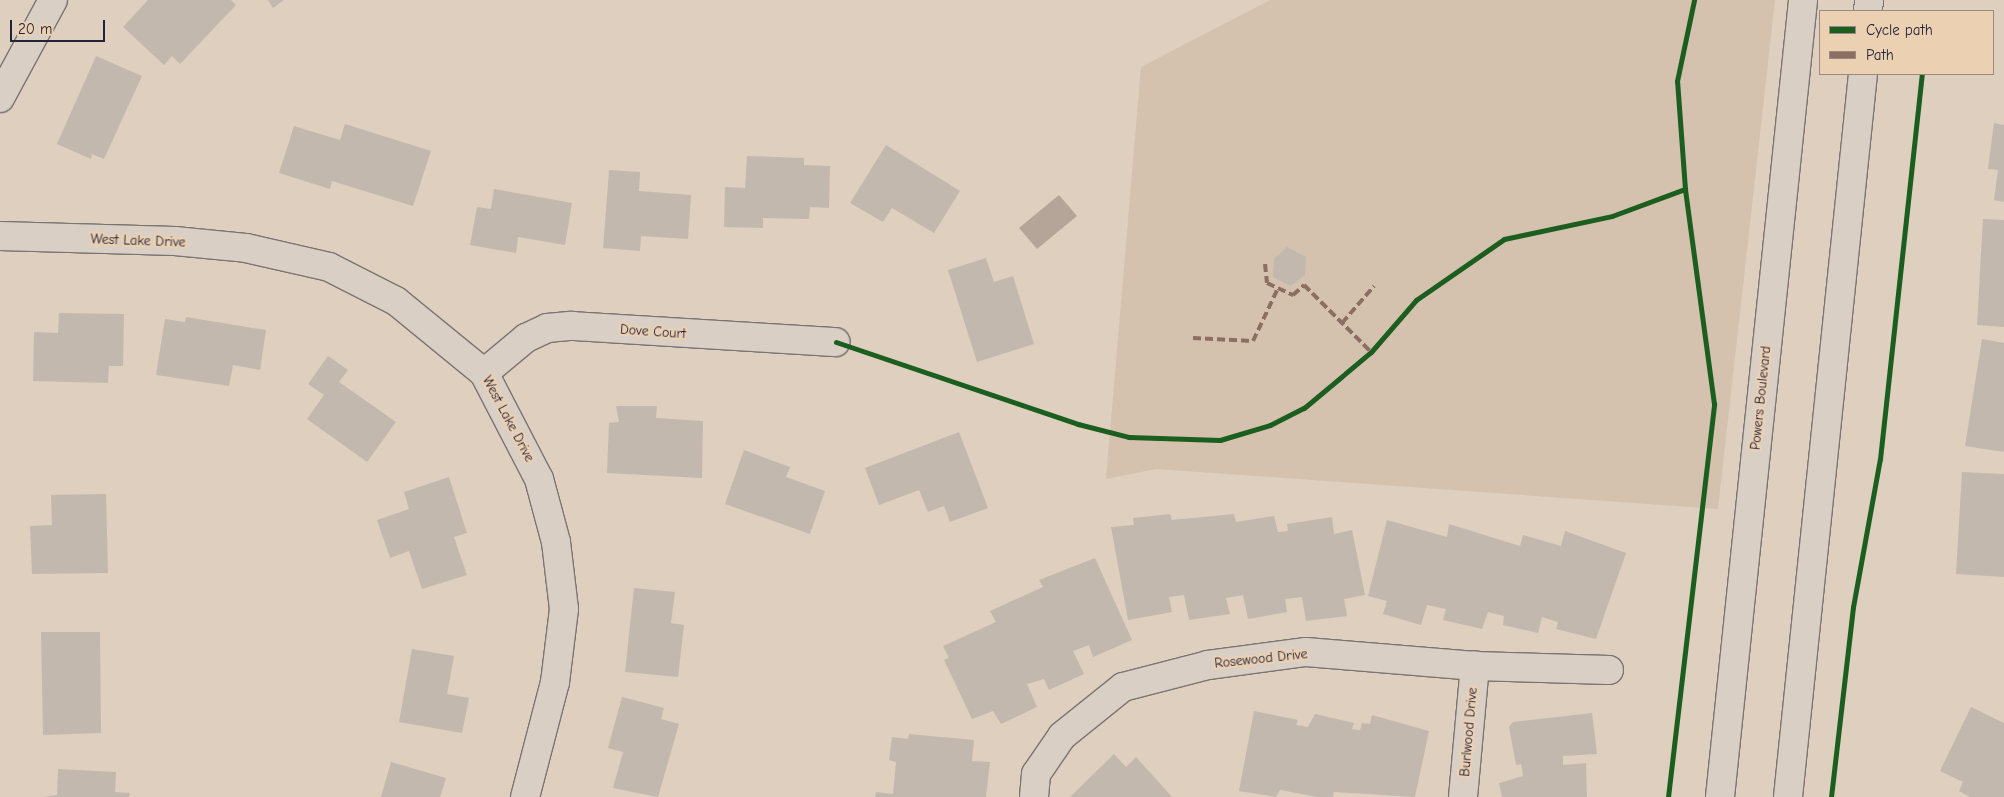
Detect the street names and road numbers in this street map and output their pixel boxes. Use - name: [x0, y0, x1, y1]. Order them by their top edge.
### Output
- street label: West Lake Drive: [90, 231, 186, 251]
- street label: Dove Court: [619, 321, 687, 343]
- street label: Powers Boulevard: [1747, 345, 1775, 451]
- street label: West Lake Drive: [478, 373, 538, 465]
- street label: Rosewood Drive: [1214, 646, 1308, 672]
- street label: Burlwood Drive: [1457, 687, 1481, 777]

